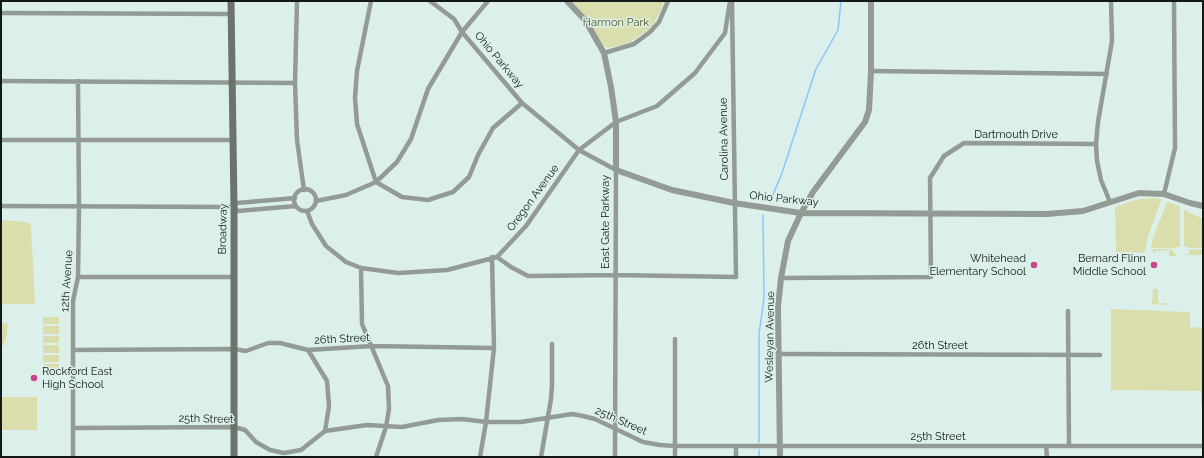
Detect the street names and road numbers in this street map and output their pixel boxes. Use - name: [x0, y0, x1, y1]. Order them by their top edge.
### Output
- street label: Ohio Parkway: [472, 29, 526, 91]
- street label: Carolina Avenue: [717, 97, 731, 181]
- street label: Dartmouth Drive: [974, 128, 1058, 142]
- street label: Oregon Avenue: [504, 162, 562, 234]
- street label: East Gate Parkway: [599, 175, 613, 269]
- street label: Ohio Parkway: [749, 189, 819, 209]
- street label: Broadway: [216, 203, 230, 255]
- street label: 12th Avenue: [58, 250, 76, 312]
- street label: Wesleyan Avenue: [763, 291, 777, 383]
- street label: 26th Street: [314, 331, 370, 347]
- street label: 26th Street: [912, 339, 968, 353]
- street label: 25th Street: [593, 404, 649, 438]
- street label: 25th Street: [178, 412, 234, 426]
- street label: 25th Street: [910, 430, 966, 444]

